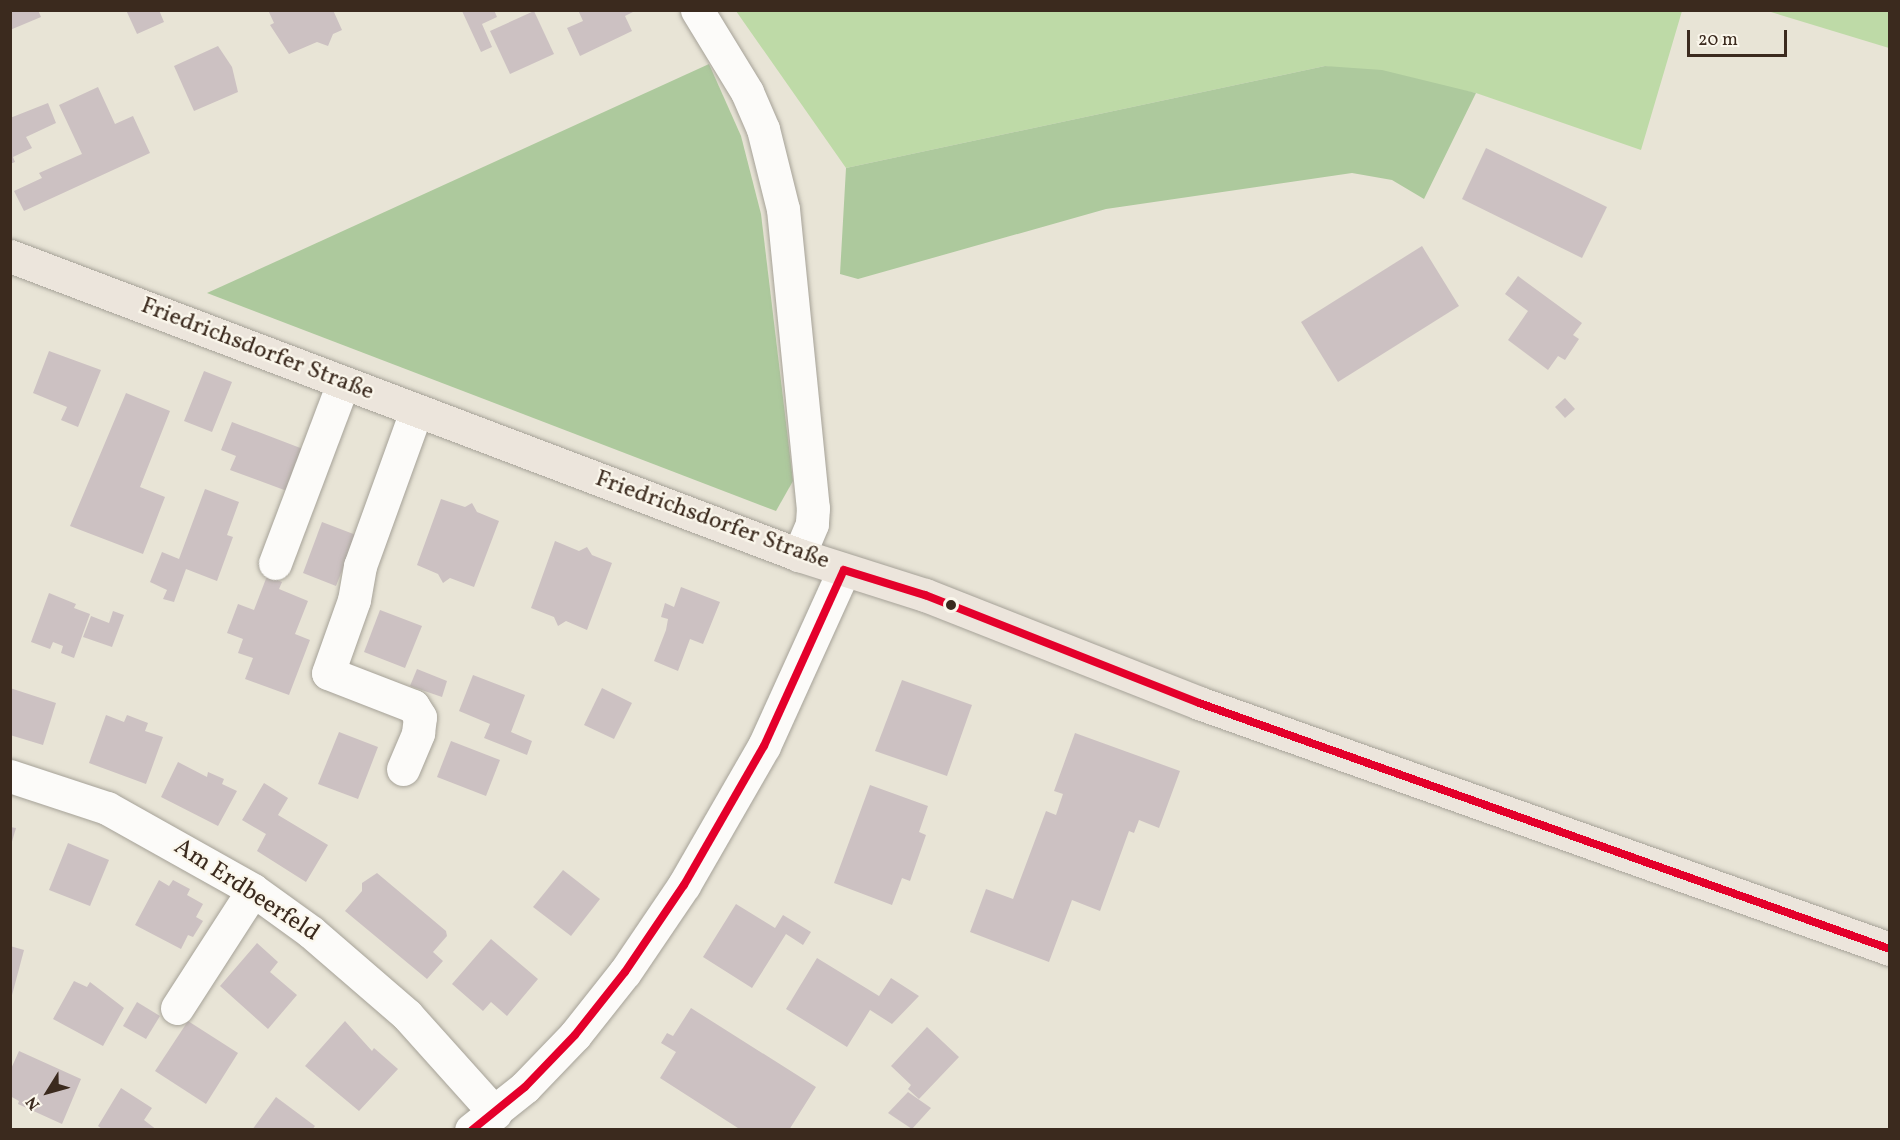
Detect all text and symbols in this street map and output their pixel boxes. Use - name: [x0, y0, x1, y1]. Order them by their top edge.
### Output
- scale bar: [1690, 18, 1790, 56]
- text: 20 m: [1698, 28, 1738, 53]
- street label: Friedrichsdorfer Straße: [136, 292, 378, 408]
- street label: Friedrichsdorfer Straße: [591, 465, 833, 577]
- unlabelled marker: [945, 599, 957, 611]
- street label: Am Erdbeerfeld: [168, 833, 324, 949]
- north arrow: [18, 1062, 78, 1122]
- text: N: [21, 1092, 46, 1114]

